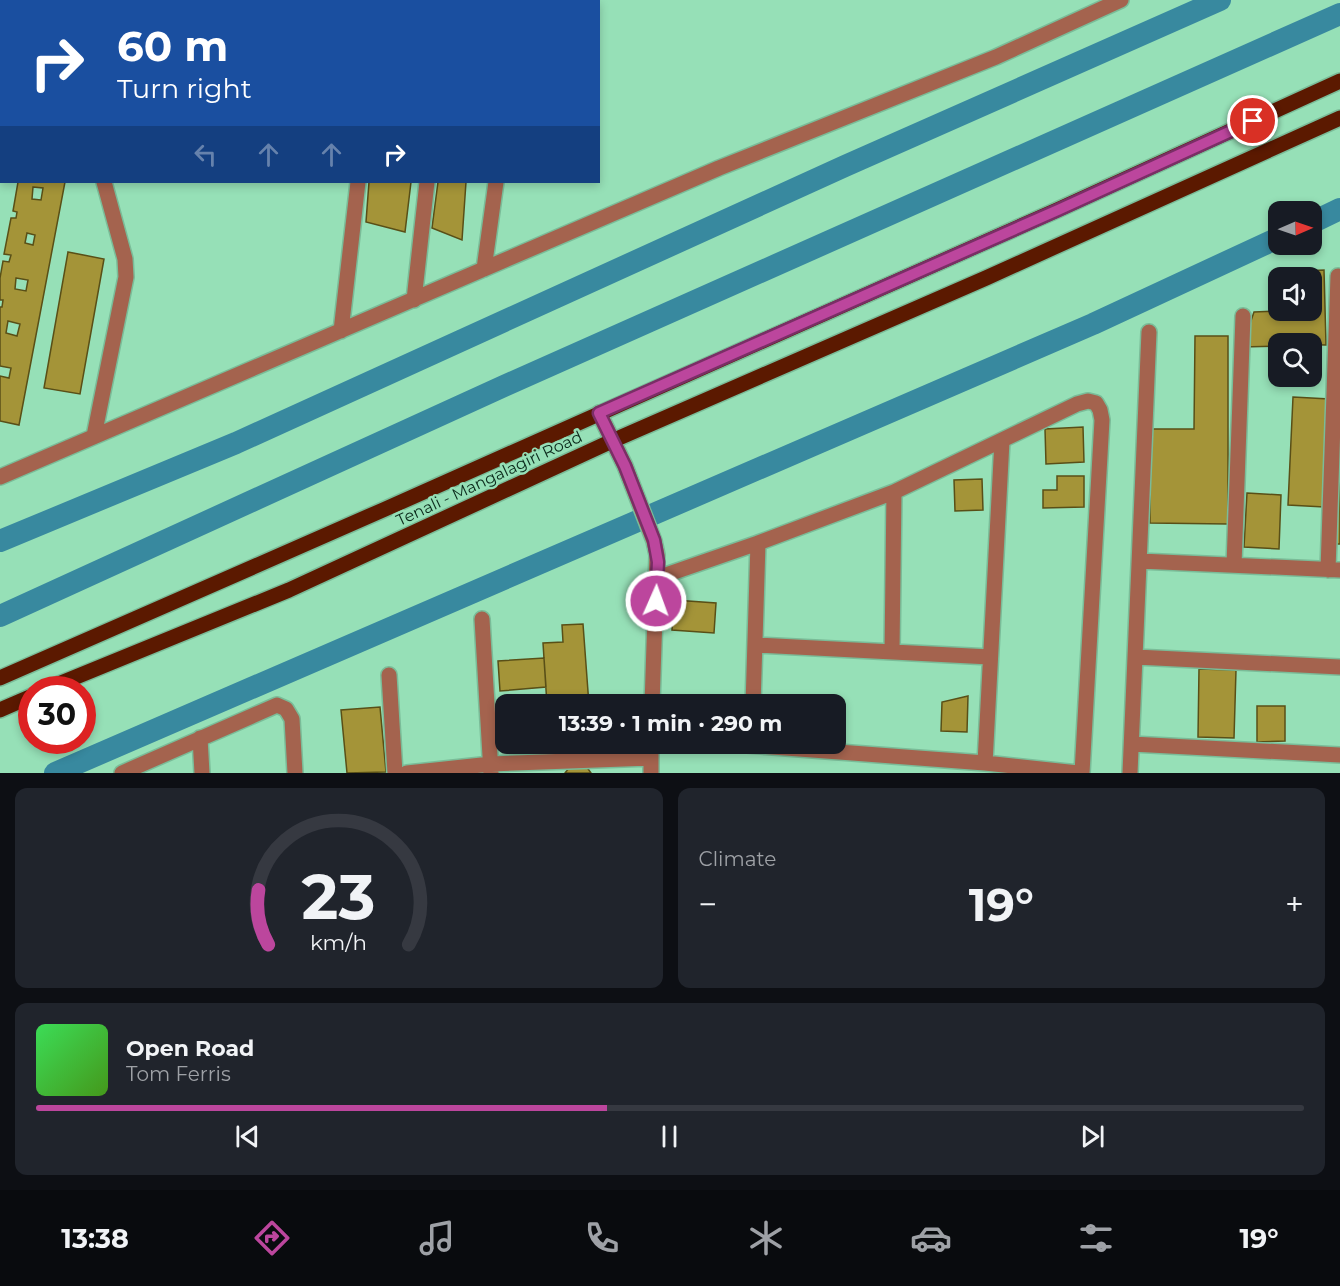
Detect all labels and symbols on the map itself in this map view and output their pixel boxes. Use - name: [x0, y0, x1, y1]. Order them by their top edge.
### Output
- pin: [1227, 95, 1278, 146]
- north arrow: [1268, 201, 1322, 255]
- street label: Tenali - Mangalagiri Road: [393, 427, 585, 530]
- position arrow: [624, 569, 688, 633]
- speed limit sign: 30: [18, 676, 96, 754]

